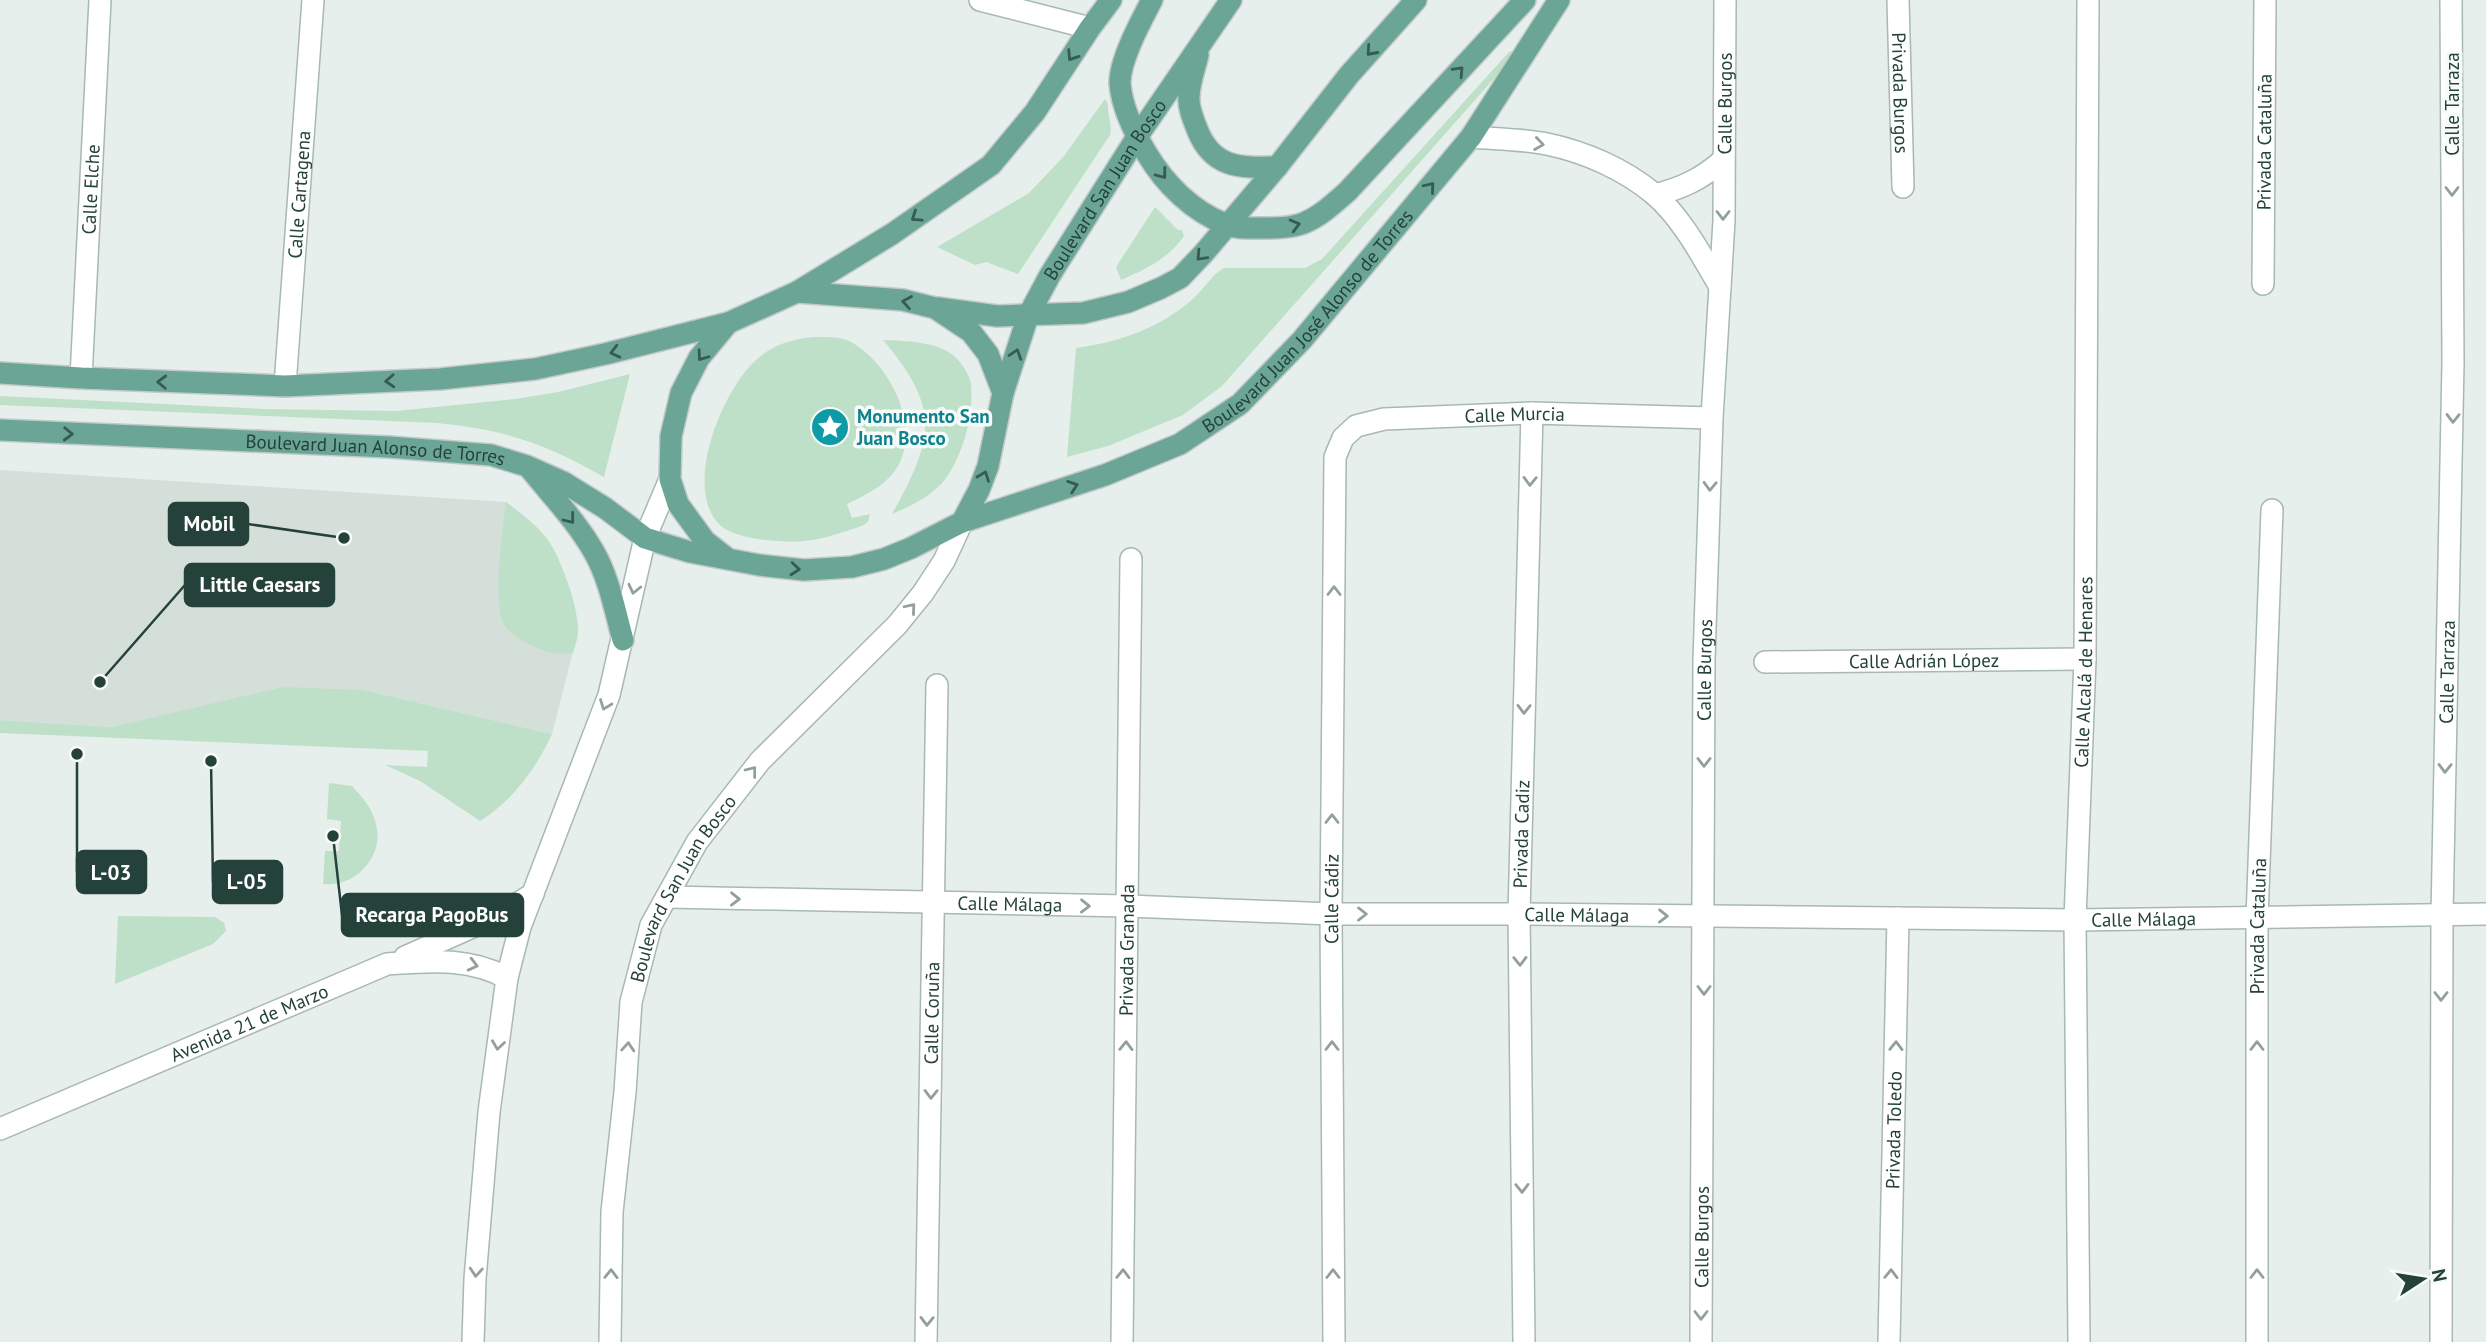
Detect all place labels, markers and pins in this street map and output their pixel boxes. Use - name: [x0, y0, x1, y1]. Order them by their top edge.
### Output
- place label: Monumento San Juan Bosco: [856, 404, 990, 450]
- place icon: Monumento San Juan Bosco: [809, 406, 851, 448]
- callout: Mobil: [169, 503, 248, 545]
- callout: Little Caesars: [185, 564, 334, 606]
- callout: L-03: [77, 851, 146, 893]
- callout: L-05: [213, 861, 282, 903]
- callout: Recarga PagoBus: [342, 894, 523, 936]

